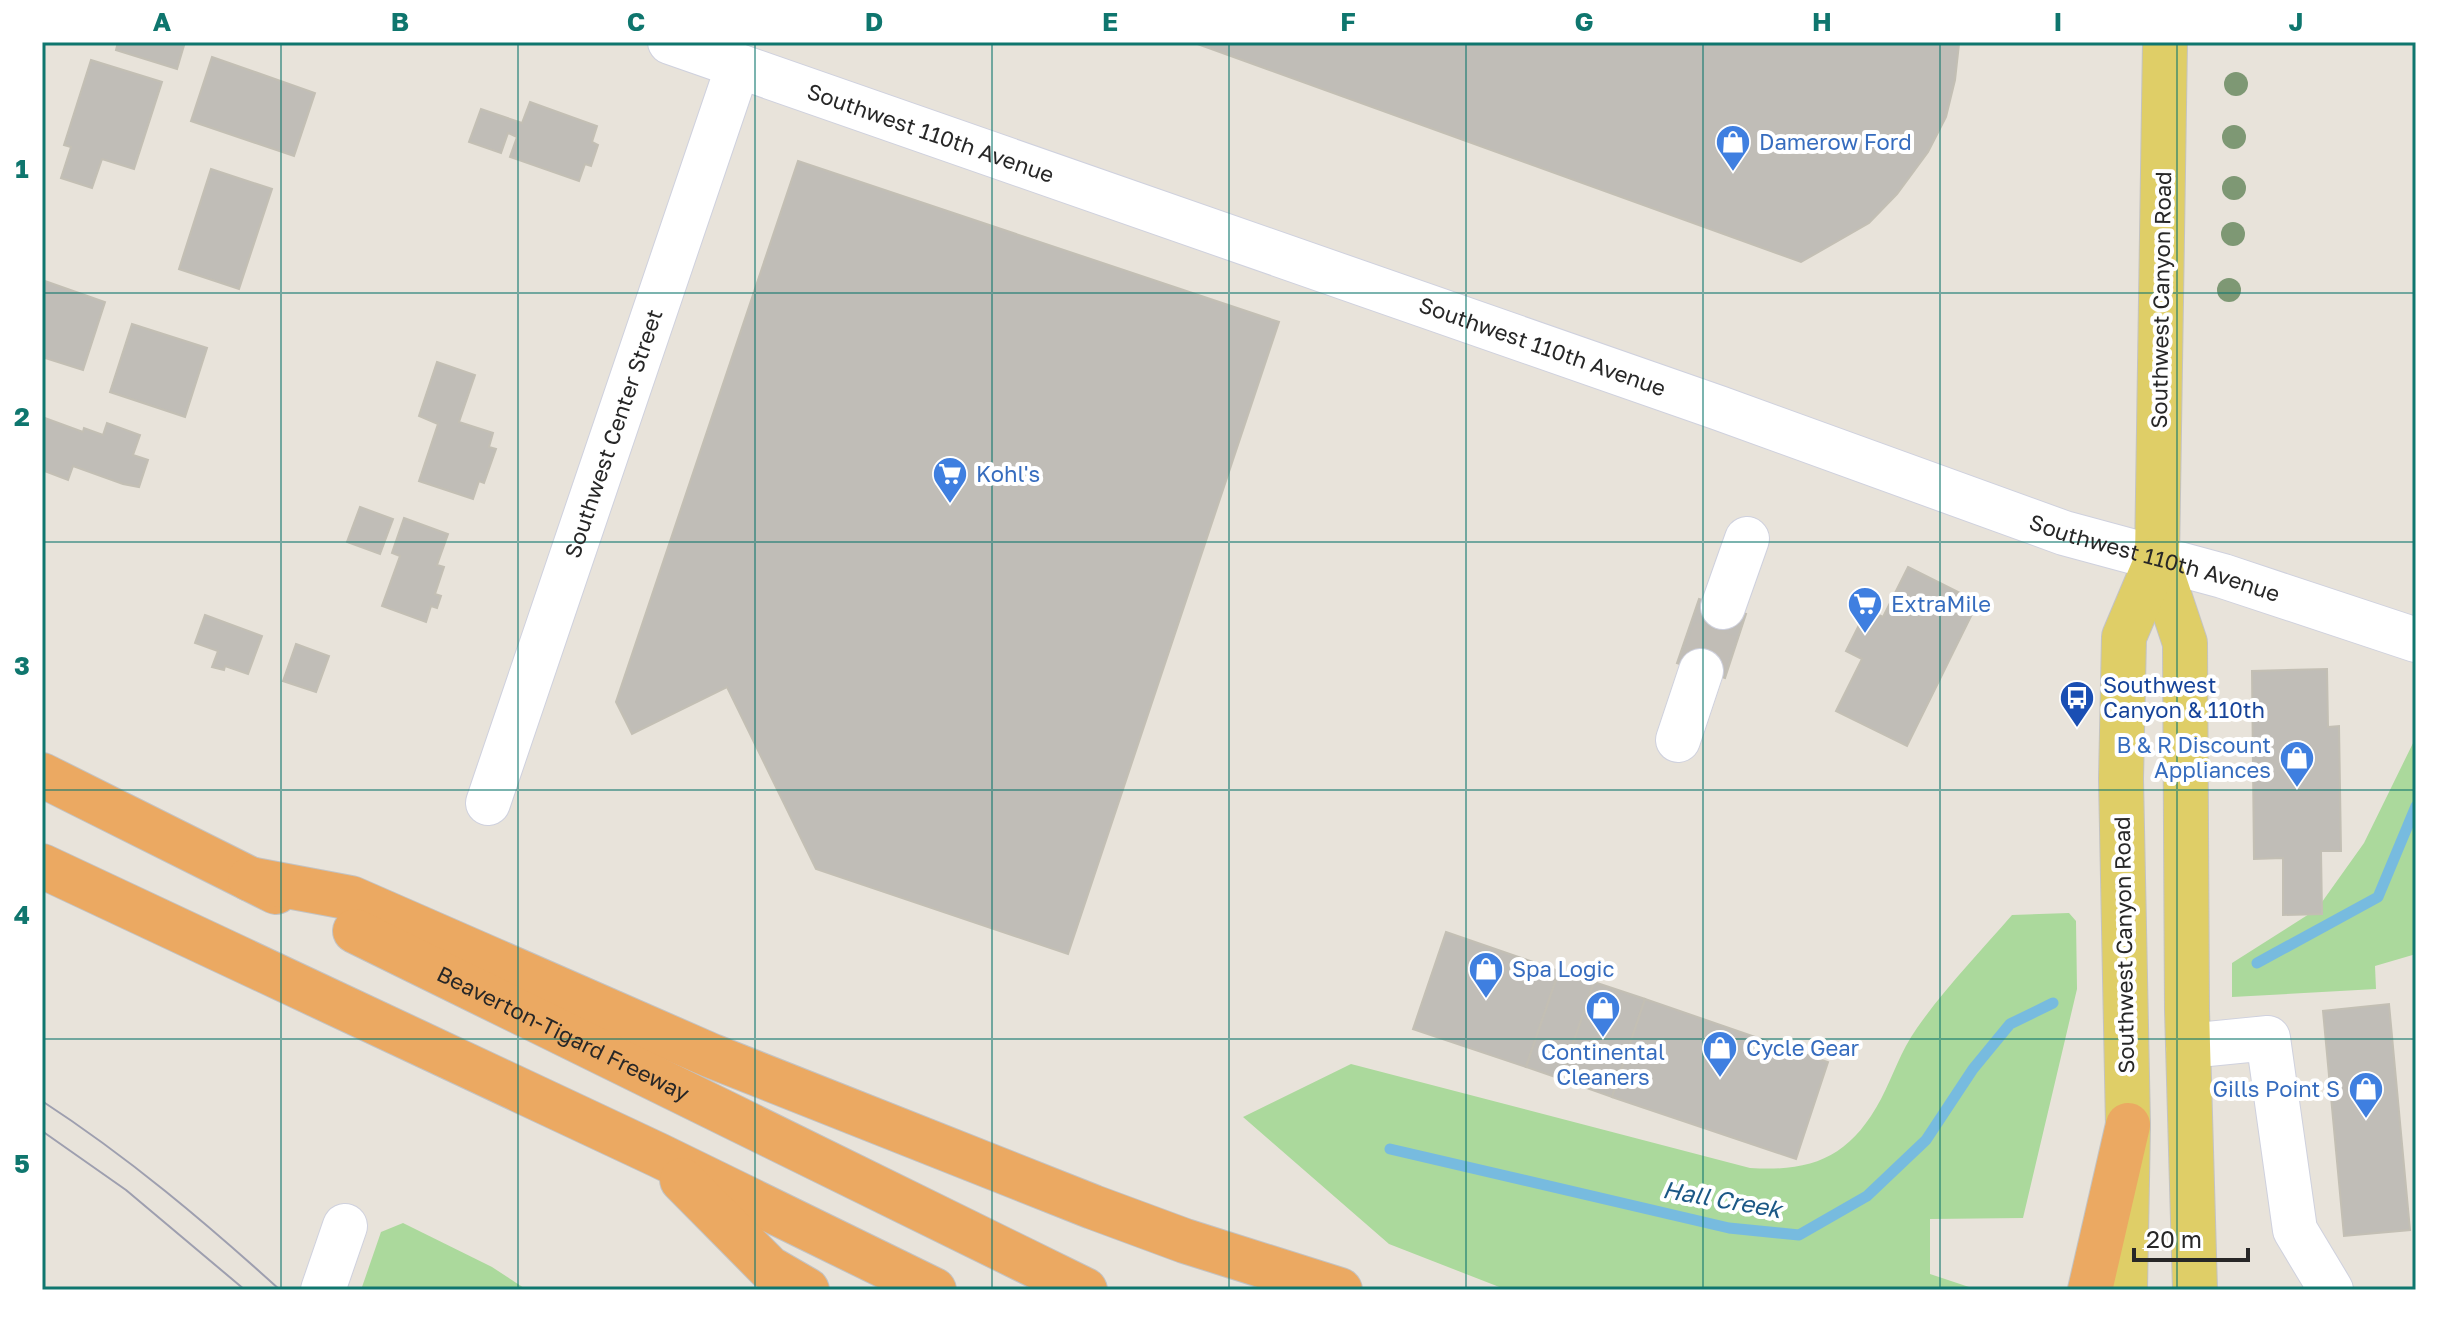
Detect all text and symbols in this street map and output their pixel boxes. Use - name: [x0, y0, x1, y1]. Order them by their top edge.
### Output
- text: A: [153, 6, 172, 37]
- text: B: [391, 6, 409, 37]
- text: C: [627, 6, 645, 37]
- text: D: [865, 6, 883, 37]
- text: E: [1102, 6, 1118, 37]
- text: F: [1340, 6, 1356, 37]
- text: G: [1574, 6, 1594, 37]
- text: H: [1812, 6, 1832, 37]
- text: I: [2054, 6, 2062, 37]
- text: J: [2289, 6, 2303, 37]
- street label: Southwest 110th Avenue: [804, 77, 1058, 188]
- shop icon: Damerow Ford: [1714, 123, 1752, 173]
- place label: Damerow Ford: [1759, 128, 1912, 155]
- text: 1: [15, 153, 29, 184]
- street label: Southwest Canyon Road: [2145, 171, 2176, 429]
- street label: Southwest 110th Avenue: [1416, 290, 1670, 401]
- street label: Southwest Center Street: [558, 306, 668, 561]
- text: 2: [14, 401, 30, 432]
- supermarket icon: Kohl's: [931, 455, 969, 505]
- place label: Kohl's: [976, 460, 1040, 487]
- street label: Southwest 110th Avenue: [2026, 508, 2284, 607]
- supermarket icon: ExtraMile: [1846, 585, 1884, 635]
- place label: ExtraMile: [1891, 590, 1991, 617]
- text: 3: [14, 650, 30, 681]
- place label: Southwest Canyon & 110th: [2103, 671, 2265, 723]
- bus stop icon: Southwest Canyon & 110th: [2058, 679, 2096, 729]
- place label: B & R Discount Appliances: [2116, 731, 2271, 783]
- shop icon: B & R Discount Appliances: [2278, 739, 2316, 789]
- street label: Southwest Canyon Road: [2108, 816, 2139, 1074]
- text: 4: [14, 899, 30, 930]
- shop icon: Spa Logic: [1467, 950, 1505, 1000]
- place label: Spa Logic: [1512, 955, 1614, 982]
- street label: Beaverton-Tigard Freeway: [433, 960, 694, 1106]
- shop icon: Continental Cleaners: [1584, 989, 1622, 1039]
- shop icon: Cycle Gear: [1701, 1029, 1739, 1079]
- place label: Cycle Gear: [1746, 1034, 1860, 1061]
- place label: Continental Cleaners: [1541, 1038, 1665, 1090]
- shop icon: Gills Point S: [2347, 1070, 2385, 1120]
- place label: Gills Point S: [2212, 1075, 2340, 1102]
- text: 5: [14, 1148, 30, 1179]
- water label: Hall Creek: [1661, 1174, 1786, 1224]
- scale bar: [2134, 1212, 2248, 1262]
- text: 20 m: [2146, 1224, 2202, 1253]

